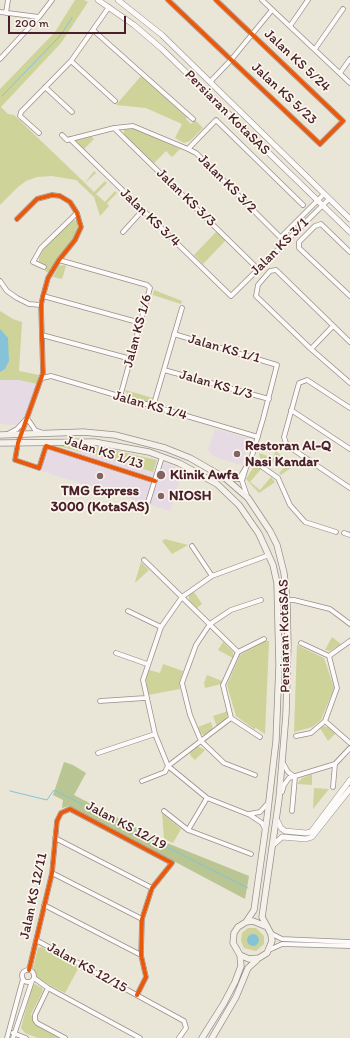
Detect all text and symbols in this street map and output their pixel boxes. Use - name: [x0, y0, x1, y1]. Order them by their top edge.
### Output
- scale bar: [10, 8, 128, 34]
- text: 200 m: [15, 16, 49, 30]
- street label: Jalan KS 5/24: [260, 26, 334, 96]
- street label: Jalan KS 5/23: [248, 59, 320, 129]
- street label: Persiaran KotaSAS: [181, 67, 273, 159]
- street label: Jalan KS 3/2: [194, 151, 260, 217]
- street label: Jalan KS 3/3: [153, 165, 219, 231]
- street label: Jalan KS 3/4: [116, 185, 184, 251]
- street label: Jalan KS 3/1: [247, 214, 313, 280]
- street label: Jalan KS 1/6: [120, 293, 156, 369]
- street label: Jalan KS 1/1: [186, 331, 262, 367]
- street label: Jalan KS 1/3: [178, 367, 254, 403]
- street label: Jalan KS 1/4: [111, 387, 189, 425]
- street label: Jalan KS 1/13: [63, 432, 145, 474]
- place label: Restoran Al-Q Nasi Kandar: [245, 438, 331, 470]
- marker: Restoran Al-Q Nasi Kandar: [232, 449, 242, 459]
- place label: Klinik Awfa: [170, 467, 239, 483]
- marker: Klinik Awfa: [155, 469, 167, 481]
- marker: TMG Express 3000 (KotaSAS): [95, 471, 105, 481]
- place label: TMG Express 3000 (KotaSAS): [51, 483, 149, 516]
- place label: NIOSH: [169, 488, 211, 504]
- marker: NIOSH: [156, 491, 166, 501]
- street label: Persiaran KotaSAS: [276, 579, 294, 693]
- street label: Jalan KS 12/19: [83, 798, 169, 854]
- street label: Jalan KS 12/11: [17, 851, 51, 941]
- street label: Jalan KS 12/15: [44, 939, 130, 997]

